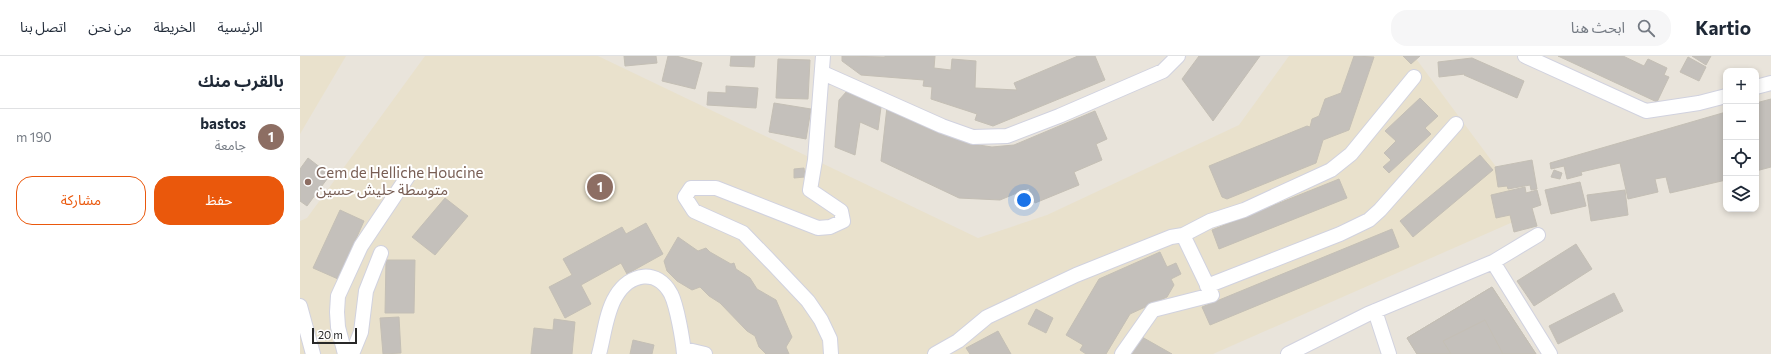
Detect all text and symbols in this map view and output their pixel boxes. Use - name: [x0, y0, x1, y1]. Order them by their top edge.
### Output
- search box: [1391, 10, 1671, 46]
- text: Kartio: [1695, 16, 1751, 39]
- icon: search: [1635, 17, 1657, 39]
- text: اتصل بنا: [20, 18, 66, 35]
- text: من نحن: [88, 18, 132, 35]
- text: الخريطة: [154, 18, 195, 35]
- text: الرئيسية: [217, 18, 262, 35]
- text: ابحث هنا: [1571, 18, 1625, 36]
- map controls: [1723, 68, 1759, 212]
- button: +: [1723, 68, 1759, 104]
- text: بالقرب منك: [198, 70, 284, 91]
- button: −: [1723, 104, 1759, 140]
- text: bastos: [200, 114, 246, 132]
- text: 190 m: [16, 129, 52, 145]
- text: 1: [268, 129, 274, 145]
- text: جامعة: [215, 137, 246, 153]
- button: locate: [1723, 140, 1759, 176]
- place label: Cem de Helliche Houcine متوسطة حليش حسين: [316, 163, 483, 199]
- pin: 1: [587, 172, 613, 202]
- button: مشاركة: [16, 176, 146, 225]
- button: حفظ: [154, 176, 284, 225]
- button: layers: [1723, 176, 1759, 212]
- marker: Cem de Helliche Houcine متوسطة حليش حسين: [303, 177, 313, 187]
- your location: [1014, 190, 1034, 210]
- scale bar: [312, 326, 357, 345]
- text: 20 m: [318, 328, 343, 341]

